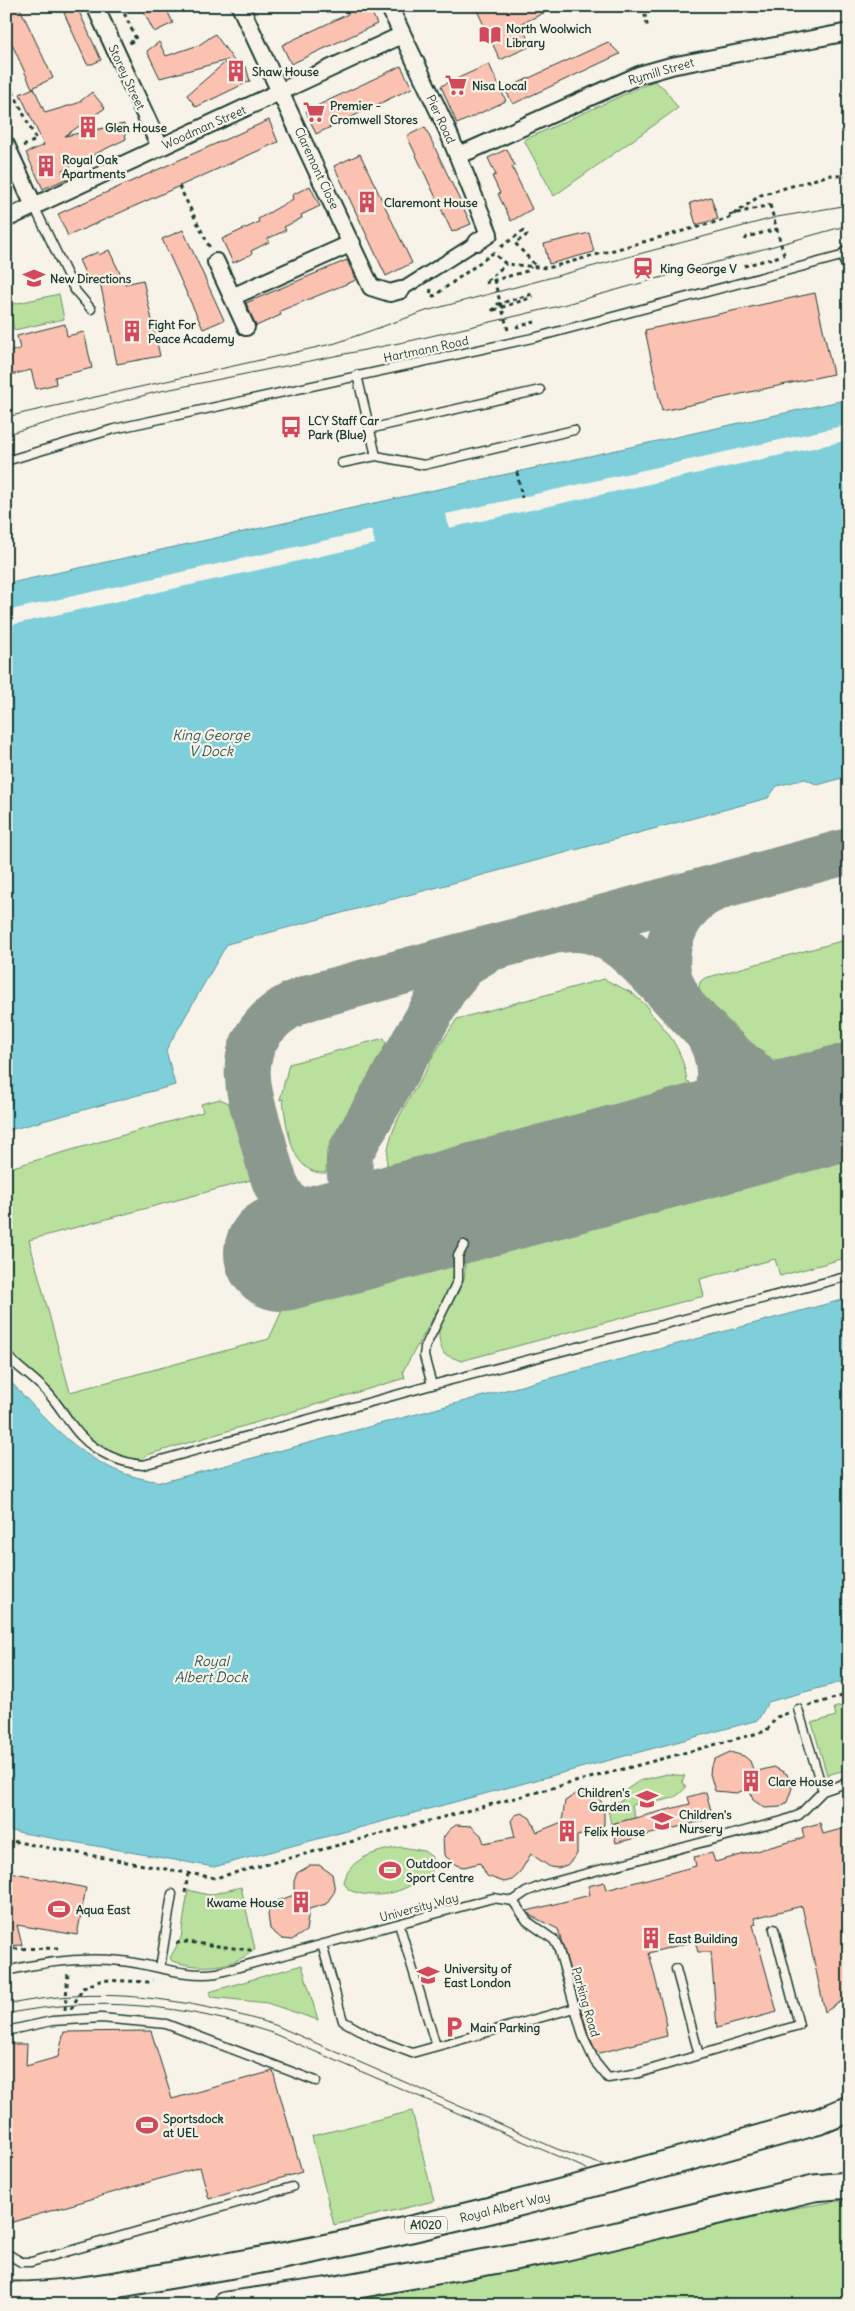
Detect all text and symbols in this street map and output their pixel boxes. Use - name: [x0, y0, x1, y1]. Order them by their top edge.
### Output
- place label: North Woolwich Library: [506, 21, 592, 51]
- library icon: North Woolwich Library: [477, 22, 503, 48]
- street label: Storey Street: [105, 42, 149, 112]
- street label: Rymill Street: [626, 54, 696, 88]
- building icon: Shaw House: [223, 58, 249, 84]
- place label: Shaw House: [252, 64, 320, 79]
- supermarket icon: Nisa Local: [443, 72, 469, 98]
- place label: Nisa Local: [472, 78, 527, 93]
- street label: Pier Road: [423, 92, 459, 146]
- place label: Premier - Cromwell Stores: [330, 98, 418, 127]
- supermarket icon: Premier - Cromwell Stores: [301, 99, 327, 125]
- street label: Woodman Street: [160, 102, 248, 152]
- building icon: Glen House: [75, 114, 101, 140]
- place label: Glen House: [105, 120, 167, 135]
- street label: Claremont Close: [291, 125, 343, 211]
- place label: Royal Oak Apartments: [62, 152, 126, 182]
- building icon: Royal Oak Apartments: [33, 153, 59, 179]
- building icon: Claremont House: [354, 189, 380, 215]
- place label: Claremont House: [384, 195, 478, 210]
- station icon: King George V: [630, 255, 656, 281]
- place label: King George V: [660, 261, 737, 277]
- school or university icon: New Directions: [21, 265, 47, 291]
- place label: New Directions: [50, 271, 132, 286]
- place label: Fight For Peace Academy: [148, 317, 235, 347]
- building icon: Fight For Peace Academy: [119, 318, 145, 344]
- street label: Hartmann Road: [382, 333, 470, 365]
- place label: LCY Staff Car Park (Blue): [308, 413, 379, 443]
- bus stop icon: LCY Staff Car Park (Blue): [278, 414, 304, 440]
- water label: King George V Dock: [172, 726, 251, 760]
- water label: Royal Albert Dock: [174, 1652, 248, 1686]
- building icon: Clare House: [738, 1768, 764, 1794]
- place label: Clare House: [768, 1774, 834, 1789]
- place label: Children's Garden: [577, 1785, 631, 1814]
- school or university icon: Children's Garden: [634, 1786, 660, 1812]
- place label: Children's Nursery: [679, 1807, 732, 1837]
- school or university icon: Children's Nursery: [649, 1808, 675, 1834]
- building icon: Felix House: [554, 1818, 580, 1844]
- place label: Felix House: [584, 1824, 646, 1839]
- place label: Outdoor Sport Centre: [406, 1856, 475, 1886]
- sports icon: Outdoor Sport Centre: [377, 1857, 403, 1883]
- building icon: Kwame House: [288, 1889, 314, 1915]
- street label: University Way: [378, 1889, 460, 1925]
- place label: Kwame House: [207, 1895, 285, 1910]
- sports icon: Aqua East: [46, 1896, 72, 1922]
- place label: Aqua East: [76, 1902, 131, 1918]
- building icon: East Building: [638, 1925, 664, 1951]
- place label: East Building: [668, 1931, 738, 1947]
- place label: University of East London: [444, 1961, 512, 1990]
- school or university icon: University of East London: [415, 1962, 441, 1988]
- street label: Parking Road: [569, 1965, 603, 2039]
- parking icon: Main Parking: [441, 2014, 467, 2040]
- place label: Main Parking: [470, 2020, 540, 2036]
- place label: Sportsdock at UEL: [163, 2111, 224, 2140]
- sports icon: Sportsdock at UEL: [134, 2112, 160, 2138]
- street label: Royal Albert Way: [458, 2188, 552, 2226]
- road number: A1020: [405, 2216, 447, 2234]

